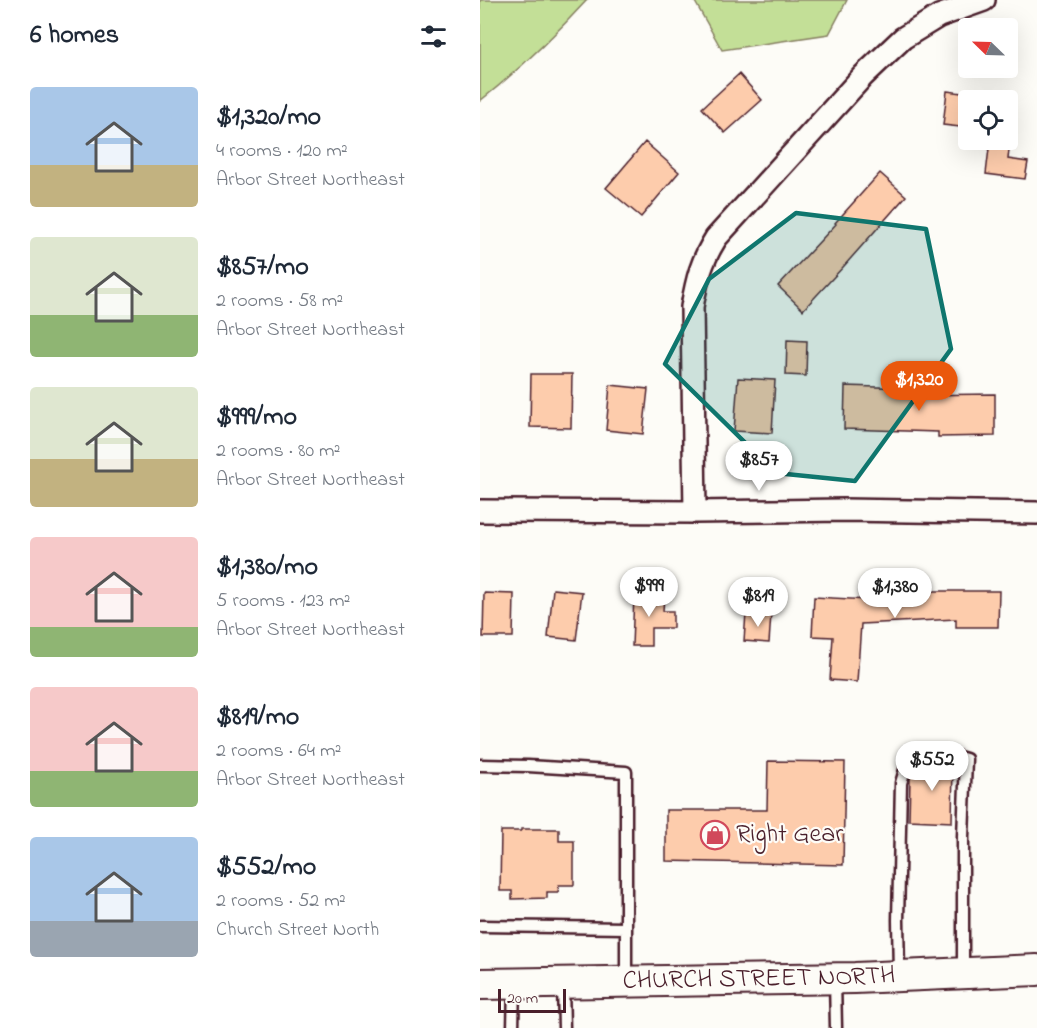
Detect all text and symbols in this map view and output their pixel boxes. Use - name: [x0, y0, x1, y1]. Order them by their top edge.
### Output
- text: 6 homes: [30, 17, 119, 55]
- north arrow: [958, 18, 1018, 78]
- map controls: [958, 18, 1018, 150]
- icon: filters: [417, 20, 450, 53]
- button: locate: [958, 90, 1018, 150]
- text: $1,320/mo: [216, 99, 321, 137]
- icon: home: [78, 111, 150, 183]
- text: 4 rooms · 120 m²: [216, 137, 348, 166]
- text: Arbor Street Northeast: [216, 166, 405, 195]
- text: $857/mo: [216, 249, 309, 287]
- icon: home: [78, 261, 150, 333]
- text: 2 rooms · 58 m²: [216, 287, 343, 316]
- text: Arbor Street Northeast: [216, 316, 405, 345]
- pin: $1,320: [870, 361, 968, 412]
- text: $1,320: [895, 366, 943, 395]
- text: $999/mo: [216, 399, 297, 437]
- icon: home: [78, 411, 150, 483]
- text: 2 rooms · 80 m²: [216, 437, 341, 466]
- pin: $857: [723, 441, 795, 492]
- text: $857: [739, 446, 779, 475]
- text: Arbor Street Northeast: [216, 466, 405, 495]
- text: $1,380/mo: [216, 549, 318, 587]
- icon: home: [78, 561, 150, 633]
- pin: $999: [613, 567, 685, 618]
- pin: $1,380: [846, 568, 944, 619]
- text: $999: [634, 572, 664, 601]
- text: $1,380: [872, 573, 918, 602]
- pin: $819: [722, 577, 794, 628]
- text: $819: [742, 582, 774, 611]
- text: 5 rooms · 123 m²: [216, 587, 350, 616]
- text: Arbor Street Northeast: [216, 616, 405, 645]
- text: $819/mo: [216, 699, 299, 737]
- icon: home: [78, 711, 150, 783]
- text: 2 rooms · 64 m²: [216, 737, 341, 766]
- pin: $552: [896, 741, 968, 792]
- text: $552: [910, 746, 954, 775]
- text: Arbor Street Northeast: [216, 766, 405, 795]
- place label: Right Gear: [736, 816, 844, 854]
- shop icon: Right Gear: [699, 819, 731, 851]
- text: $552/mo: [216, 849, 316, 887]
- icon: home: [78, 861, 150, 933]
- text: 2 rooms · 52 m²: [216, 887, 346, 916]
- text: Church Street North: [216, 916, 379, 945]
- street label: CHURCH STREET NORTH: [622, 957, 896, 1001]
- scale bar: [498, 986, 566, 1014]
- text: 20 m: [507, 987, 538, 1011]

